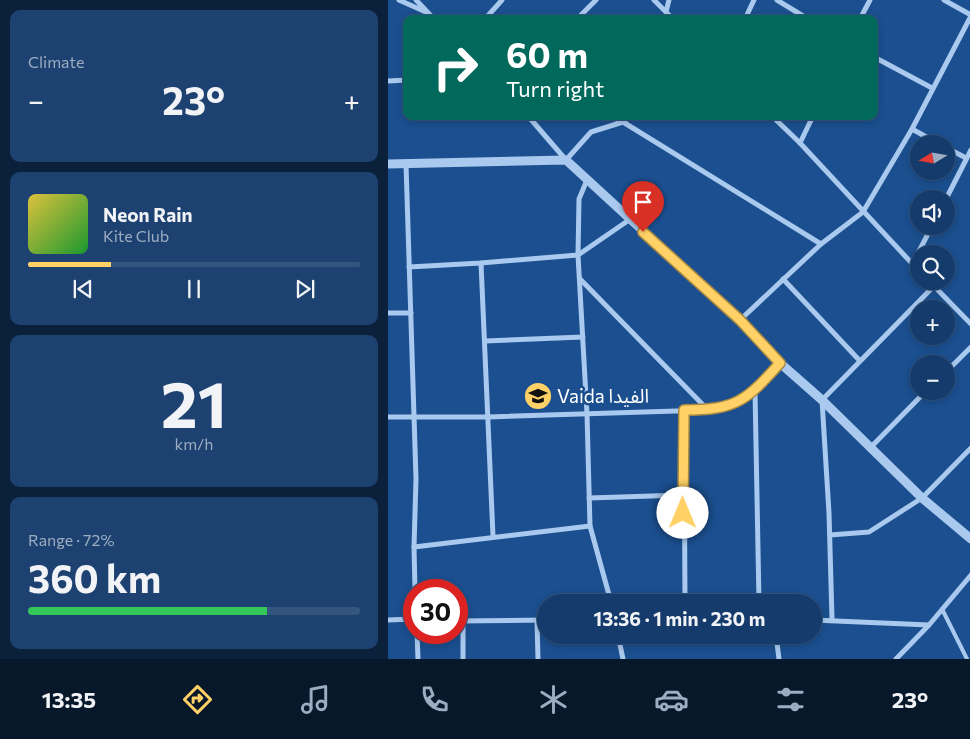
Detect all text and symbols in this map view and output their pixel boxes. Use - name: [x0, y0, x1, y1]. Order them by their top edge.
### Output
- text: 60 m: [506, 32, 588, 75]
- icon: right: [423, 35, 488, 100]
- text: Climate: [28, 52, 84, 71]
- text: Turn right: [506, 75, 604, 102]
- text: 23°: [162, 76, 225, 123]
- text: −: [28, 83, 44, 117]
- text: +: [344, 83, 360, 117]
- north arrow: [910, 135, 956, 180]
- map controls: [910, 135, 955, 400]
- pin: [622, 181, 664, 232]
- icon: arrive: [629, 188, 657, 216]
- button: sound: [910, 190, 955, 235]
- text: Neon Rain: [103, 203, 193, 226]
- text: Kite Club: [103, 226, 169, 245]
- button: search: [910, 245, 955, 290]
- icon: previous: [69, 275, 97, 303]
- icon: pause: [180, 275, 208, 303]
- icon: next: [291, 275, 319, 303]
- button: +: [910, 300, 955, 345]
- button: −: [910, 355, 955, 400]
- text: 21: [161, 362, 227, 441]
- school or university icon: Vaida الفيدا: [523, 381, 553, 411]
- place label: Vaida الفيدا: [557, 384, 649, 407]
- text: km/h: [175, 434, 213, 453]
- position arrow: [656, 486, 708, 538]
- text: Range · 72%: [28, 530, 114, 549]
- text: 360 km: [28, 554, 161, 601]
- speed limit sign: 30: [403, 579, 468, 644]
- text: 13:36 · 1 min · 230 m: [594, 607, 765, 630]
- icon: directions: [180, 682, 215, 717]
- icon: music: [298, 682, 333, 717]
- icon: phone: [417, 682, 452, 717]
- icon: climate: [536, 682, 571, 717]
- icon: car: [654, 682, 689, 717]
- icon: filters: [773, 682, 808, 717]
- text: 13:35: [42, 686, 96, 713]
- text: 23°: [892, 686, 928, 713]

